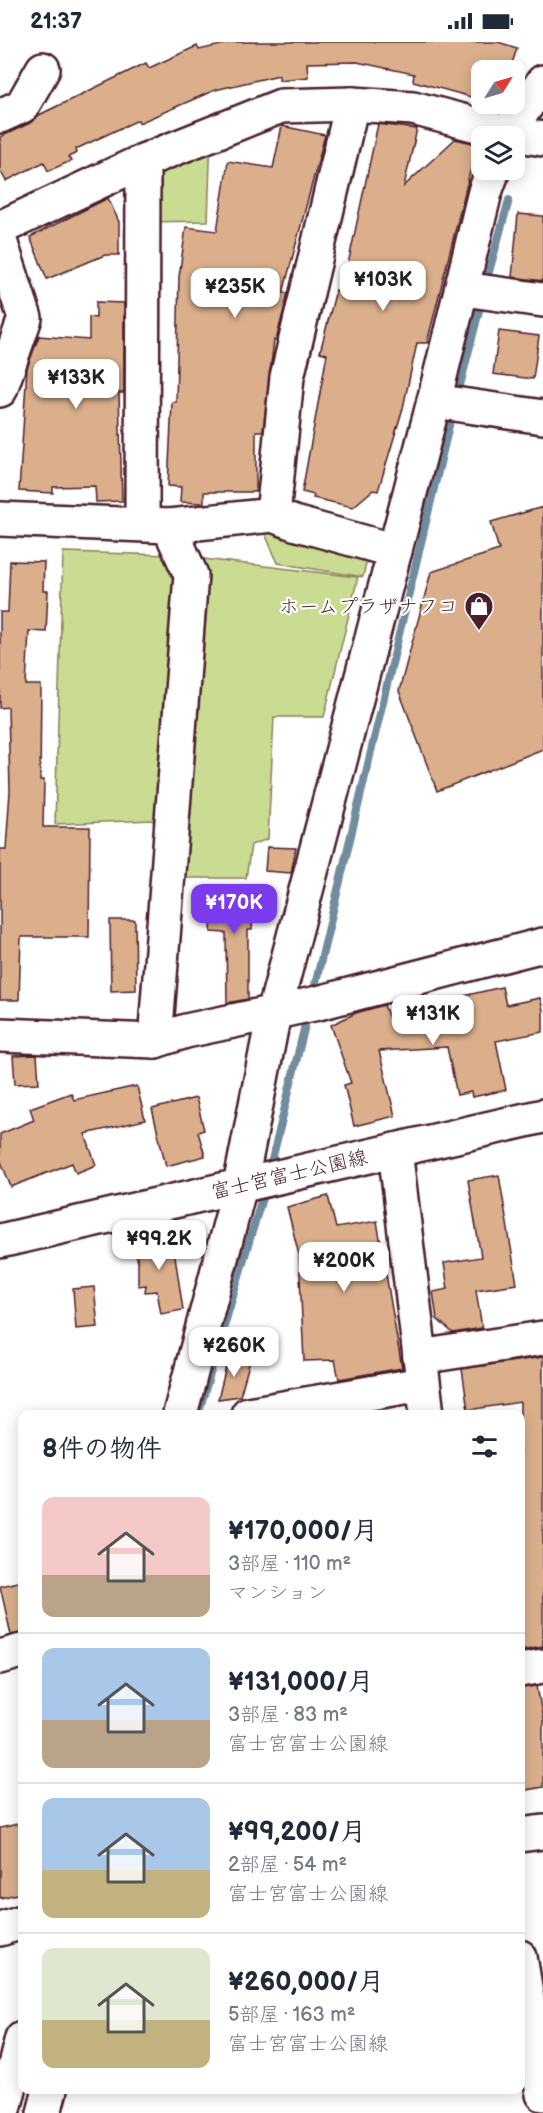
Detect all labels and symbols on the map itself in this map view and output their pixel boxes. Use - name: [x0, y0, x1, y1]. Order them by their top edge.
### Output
- north arrow: [471, 60, 525, 114]
- pin: ¥103K: [341, 261, 425, 312]
- pin: ¥235K: [193, 268, 277, 319]
- pin: ¥133K: [34, 359, 118, 410]
- shop icon: ホームプラザナフコ: [463, 590, 495, 632]
- place label: ホームプラザナフコ: [279, 595, 458, 619]
- pin: ¥170K: [192, 884, 276, 935]
- pin: ¥131K: [391, 995, 475, 1046]
- street label: 富士宮富士公園線: [209, 1145, 370, 1205]
- pin: ¥99.2K: [110, 1220, 208, 1271]
- pin: ¥200K: [302, 1242, 386, 1293]
- pin: ¥260K: [192, 1327, 276, 1378]

